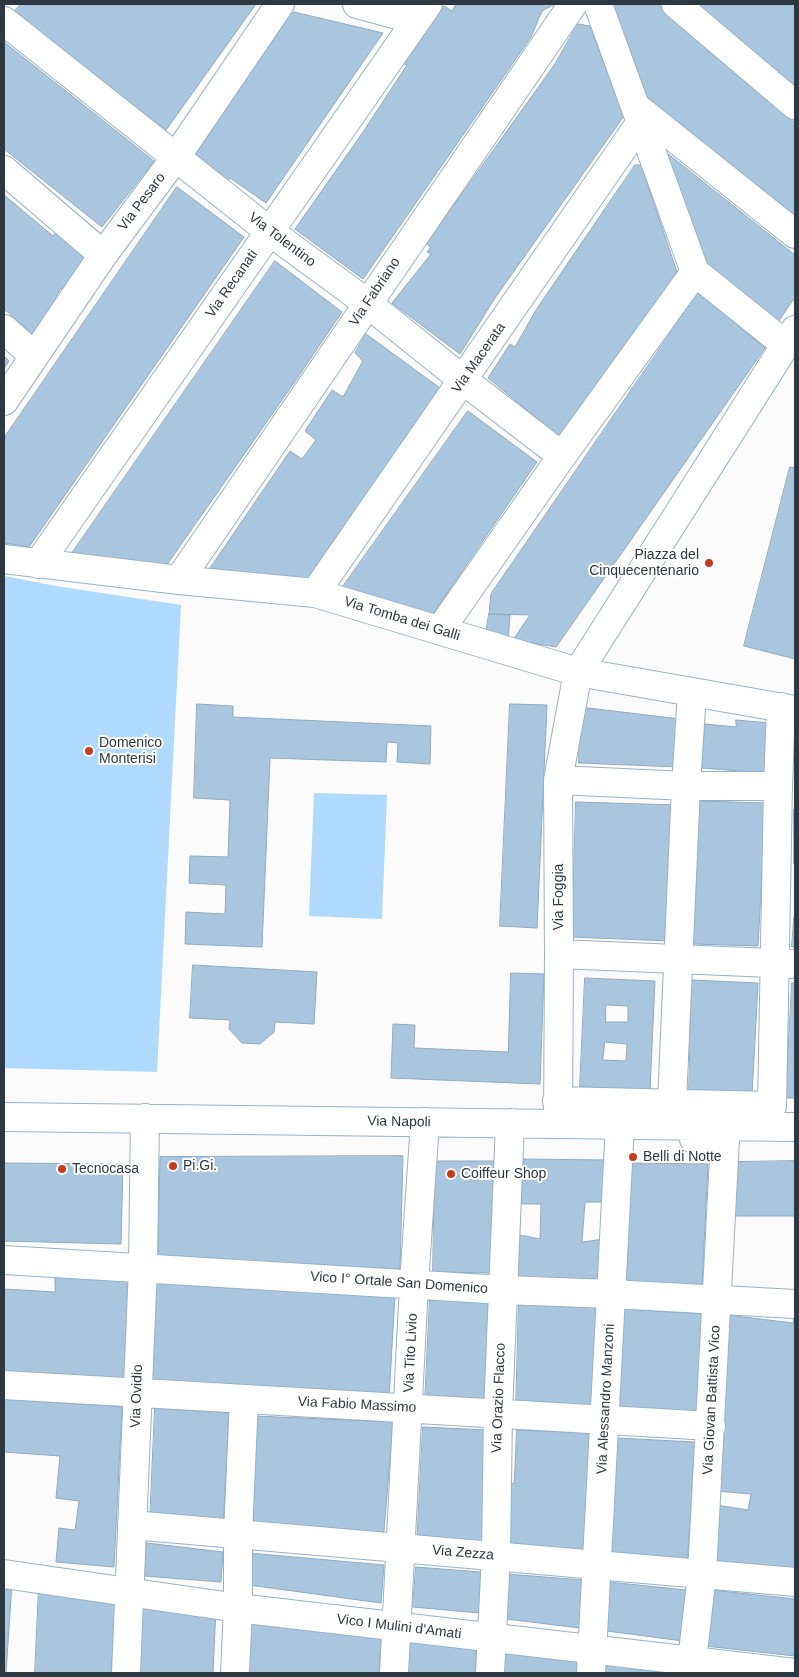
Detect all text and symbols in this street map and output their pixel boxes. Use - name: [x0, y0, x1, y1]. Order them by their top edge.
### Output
- street label: Via Pesaro: [115, 170, 169, 234]
- street label: Via Tolentino: [245, 209, 319, 271]
- street label: Via Recanati: [202, 247, 262, 321]
- street label: Via Fabriano: [346, 255, 404, 329]
- street label: Via Macerata: [449, 320, 509, 396]
- place label: Piazza del Cinquecentenario: [589, 547, 699, 580]
- marker: Piazza del Cinquecentenario: [703, 557, 715, 569]
- street label: Via Tomba dei Galli: [342, 593, 462, 645]
- place label: Domenico Monterisi: [99, 735, 162, 768]
- marker: Domenico Monterisi: [83, 745, 95, 757]
- street label: Via Foggia: [551, 864, 567, 930]
- street label: Via Napoli: [367, 1113, 431, 1131]
- place label: Belli di Notte: [643, 1149, 722, 1165]
- marker: Belli di Notte: [627, 1151, 639, 1163]
- place label: Pi.Gi.: [183, 1158, 217, 1174]
- marker: Pi.Gi.: [167, 1160, 179, 1172]
- place label: Tecnocasa: [72, 1161, 139, 1177]
- marker: Tecnocasa: [56, 1163, 68, 1175]
- place label: Coiffeur Shop: [461, 1166, 546, 1182]
- marker: Coiffeur Shop: [445, 1168, 457, 1180]
- street label: Vico I° Ortale San Domenico: [310, 1268, 488, 1298]
- street label: Via Tito Livio: [401, 1313, 421, 1393]
- street label: Via Alessandro Manzoni: [594, 1323, 618, 1475]
- street label: Via Giovan Battista Vico: [700, 1325, 724, 1475]
- street label: Via Orazio Flacco: [489, 1343, 509, 1453]
- street label: Via Ovidio: [127, 1364, 147, 1428]
- street label: Via Fabio Massimo: [297, 1394, 417, 1416]
- street label: Via Zezza: [431, 1542, 495, 1564]
- street label: Vico I Mulini d'Amati: [336, 1611, 462, 1643]

